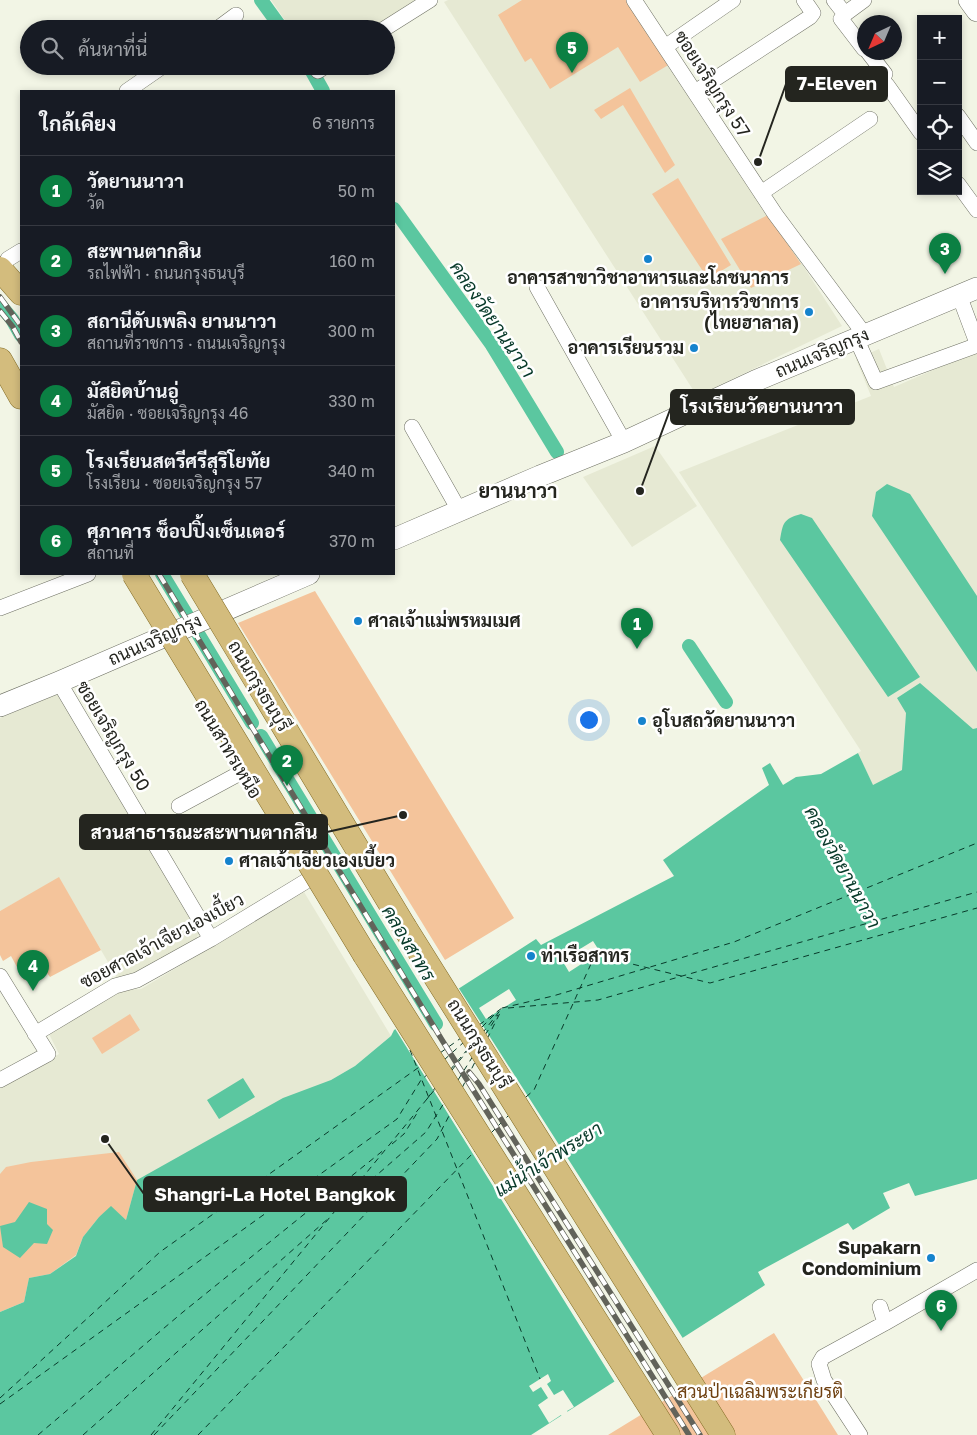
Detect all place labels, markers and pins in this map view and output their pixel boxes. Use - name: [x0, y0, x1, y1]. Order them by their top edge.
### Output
- pin: 5: [556, 32, 588, 73]
- callout: 7-Eleven: [786, 67, 887, 101]
- pin: 3: [929, 233, 961, 274]
- marker: อาคารสาขาวิชาอาหารและโภชนาการ: [642, 253, 654, 265]
- place label: อาคารสาขาวิชาอาหารและโภชนาการ: [507, 265, 789, 288]
- place label: อาคารบริหารวิชาการ (ไทยฮาลาล): [640, 290, 799, 333]
- marker: อาคารบริหารวิชาการ (ไทยฮาลาล): [803, 306, 815, 318]
- place label: อาคารเรียนรวม: [568, 335, 684, 358]
- marker: อาคารเรียนรวม: [688, 342, 700, 354]
- callout: โรงเรียนวัดยานนาวา: [671, 390, 854, 424]
- pin: 1: [621, 608, 653, 649]
- place label: ศาลเจ้าแม่พรหมเมศ: [368, 609, 521, 631]
- marker: ศาลเจ้าแม่พรหมเมศ: [352, 615, 364, 627]
- place label: อุโบสถวัดยานนาวา: [652, 708, 795, 735]
- marker: อุโบสถวัดยานนาวา: [636, 715, 648, 727]
- pin: 2: [271, 745, 303, 786]
- callout: สวนสาธารณะสะพานตากสิน: [80, 815, 327, 849]
- place label: ศาลเจ้าเจียวเองเบี้ยว: [239, 844, 395, 871]
- marker: ศาลเจ้าเจียวเองเบี้ยว: [223, 855, 235, 867]
- place label: ท่าเรือสาทร: [541, 944, 629, 966]
- pin: 4: [17, 950, 49, 991]
- marker: ท่าเรือสาทร: [525, 950, 537, 962]
- callout: Shangri-La Hotel Bangkok: [144, 1177, 406, 1211]
- place label: Supakarn Condominium: [802, 1236, 921, 1279]
- marker: Supakarn Condominium: [925, 1252, 937, 1264]
- pin: 6: [925, 1290, 957, 1331]

